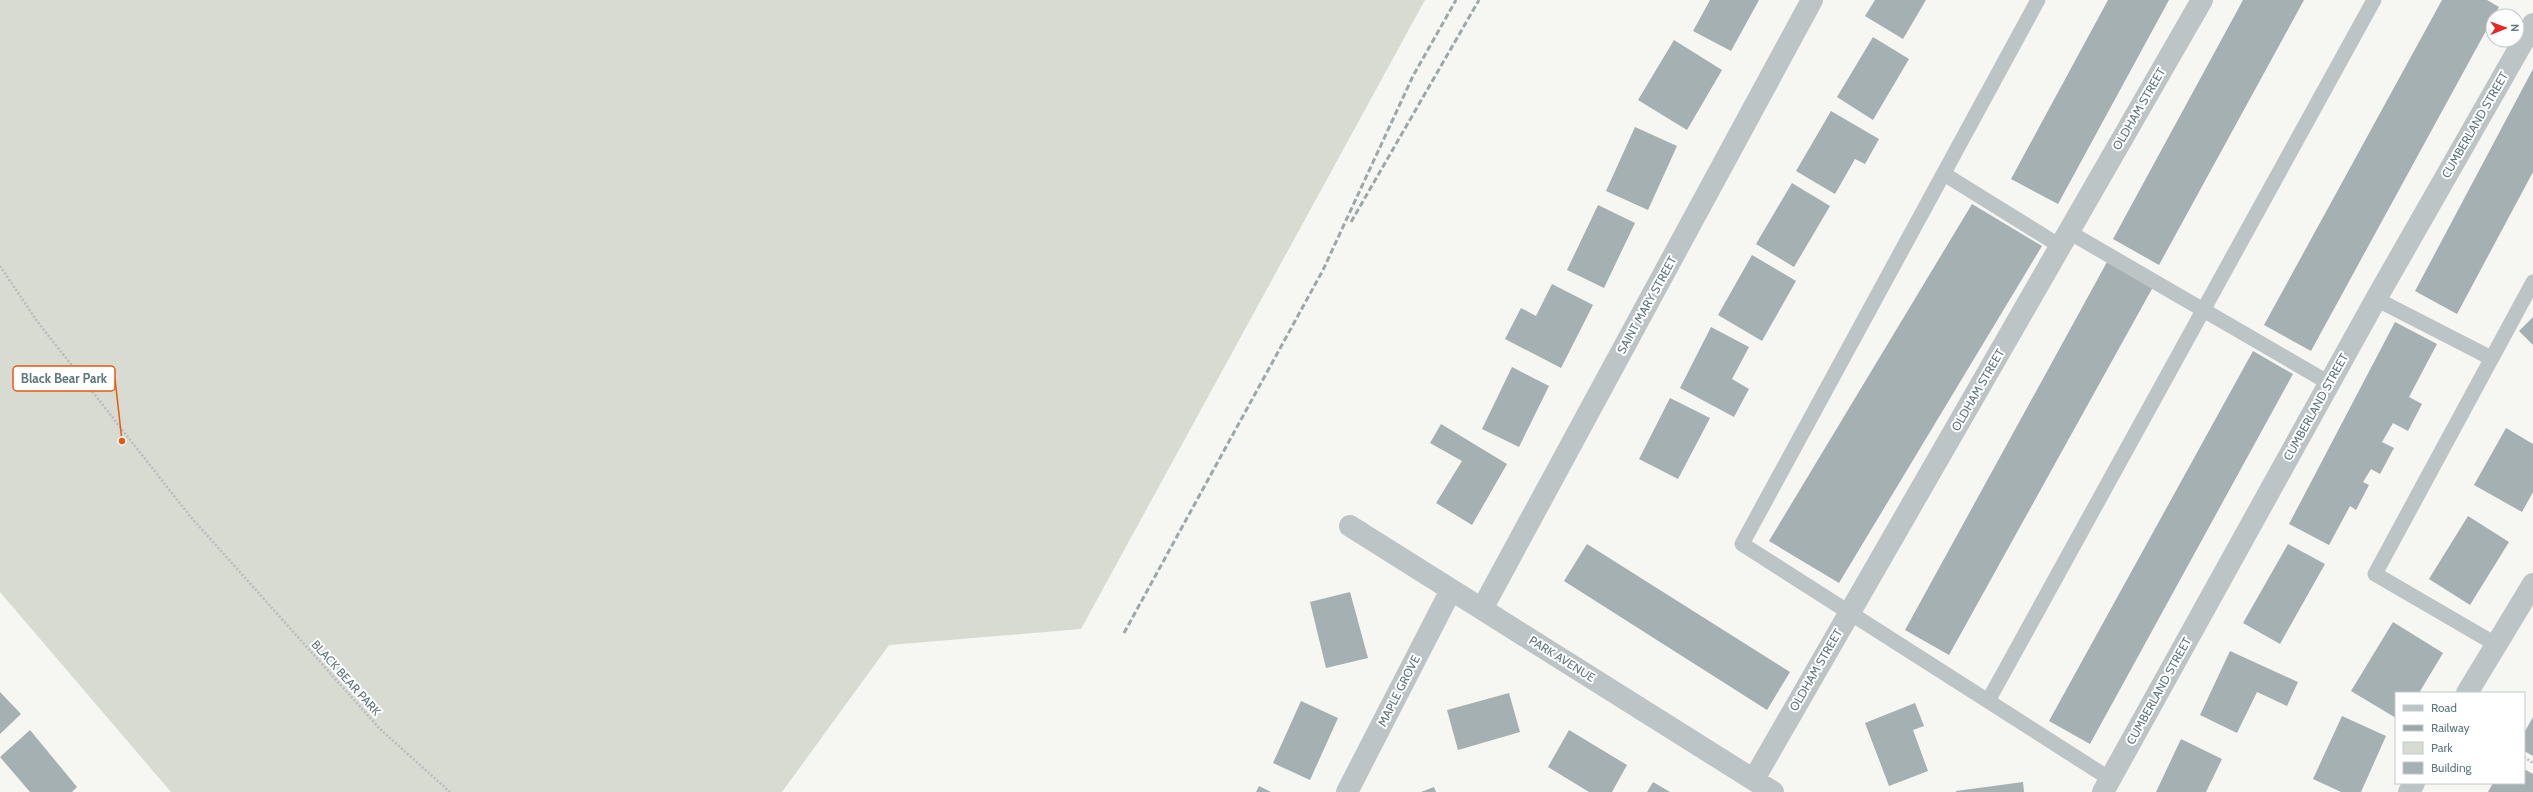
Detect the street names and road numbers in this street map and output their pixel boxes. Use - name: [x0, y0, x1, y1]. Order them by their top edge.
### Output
- street label: OLDHAM STREET: [2109, 64, 2169, 153]
- street label: CUMBERLAND STREET: [2438, 68, 2511, 181]
- street label: SAINT MARY STREET: [1614, 253, 1680, 356]
- street label: OLDHAM STREET: [1948, 345, 2008, 434]
- street label: CUMBERLAND STREET: [2280, 350, 2352, 463]
- street label: OLDHAM STREET: [1786, 625, 1846, 714]
- street label: PARK AVENUE: [1526, 632, 1598, 685]
- street label: CUMBERLAND STREET: [2123, 634, 2195, 747]
- street label: BLACK BEAR PARK: [309, 637, 384, 719]
- street label: MAPLE GROVE: [1374, 652, 1423, 729]

